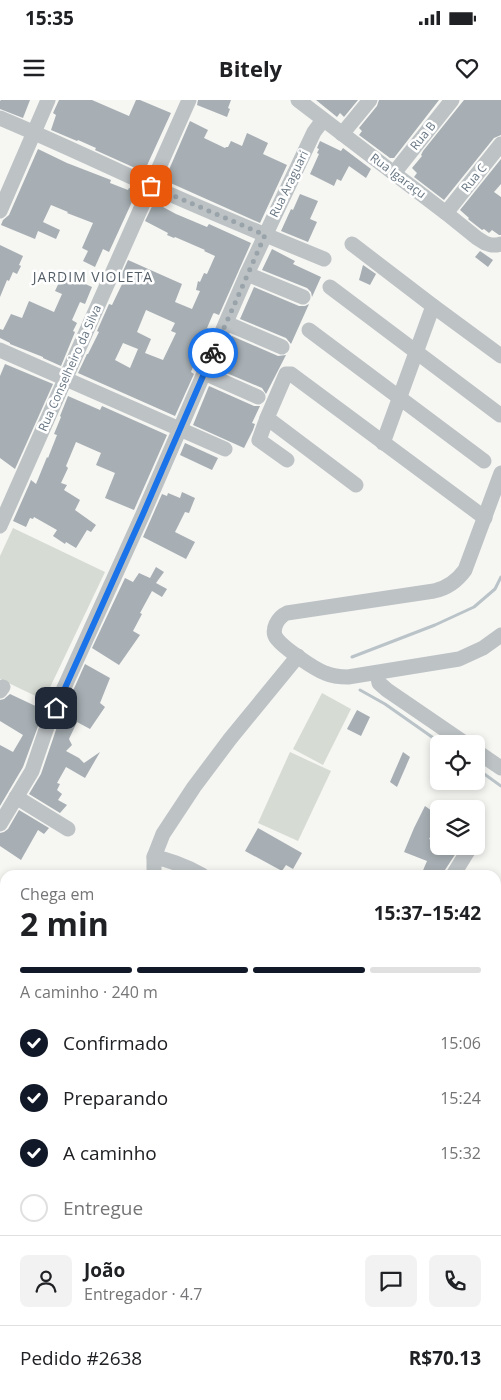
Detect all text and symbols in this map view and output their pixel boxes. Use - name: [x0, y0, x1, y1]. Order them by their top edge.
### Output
- text: 15:35: [25, 5, 74, 31]
- text: Bitely: [219, 53, 282, 83]
- icon: menu: [20, 54, 48, 82]
- icon: heart: [453, 54, 481, 82]
- street label: Rua B: [406, 118, 440, 154]
- street label: Rua Araguari: [265, 148, 312, 220]
- street label: Rua Igaraçu: [367, 149, 430, 202]
- street label: Rua C: [457, 160, 491, 196]
- pin: [130, 165, 172, 207]
- icon: bag: [137, 172, 165, 200]
- district label: JARDIM VIOLETA: [31, 267, 153, 286]
- street label: Rua Conselheiro da Silva: [34, 302, 105, 434]
- courier: [188, 328, 238, 378]
- icon: bike: [199, 339, 227, 367]
- pin: [35, 687, 77, 729]
- icon: home: [42, 694, 70, 722]
- map controls: [430, 735, 485, 855]
- button: locate: [430, 735, 485, 790]
- button: layers: [430, 800, 485, 855]
- text: Chega em: [20, 883, 94, 905]
- text: 15:37–15:42: [374, 900, 481, 926]
- text: 2 min: [20, 902, 109, 945]
- text: A caminho · 240 m: [20, 981, 158, 1003]
- icon: check: [20, 1029, 48, 1057]
- text: Confirmado: [63, 1030, 168, 1056]
- text: 15:06: [440, 1032, 481, 1054]
- icon: check: [20, 1084, 48, 1112]
- text: Preparando: [63, 1085, 168, 1111]
- text: 15:24: [440, 1087, 481, 1109]
- icon: check: [20, 1139, 48, 1167]
- text: A caminho: [63, 1140, 157, 1166]
- text: 15:32: [440, 1142, 481, 1164]
- text: Entregue: [63, 1195, 143, 1221]
- button: person: [20, 1255, 72, 1307]
- button: chat: [365, 1255, 417, 1307]
- button: phone: [429, 1255, 481, 1307]
- text: João: [84, 1257, 125, 1283]
- text: Entregador · 4.7: [84, 1283, 202, 1305]
- text: Pedido #2638: [20, 1345, 142, 1371]
- text: R$70.13: [409, 1345, 481, 1371]

